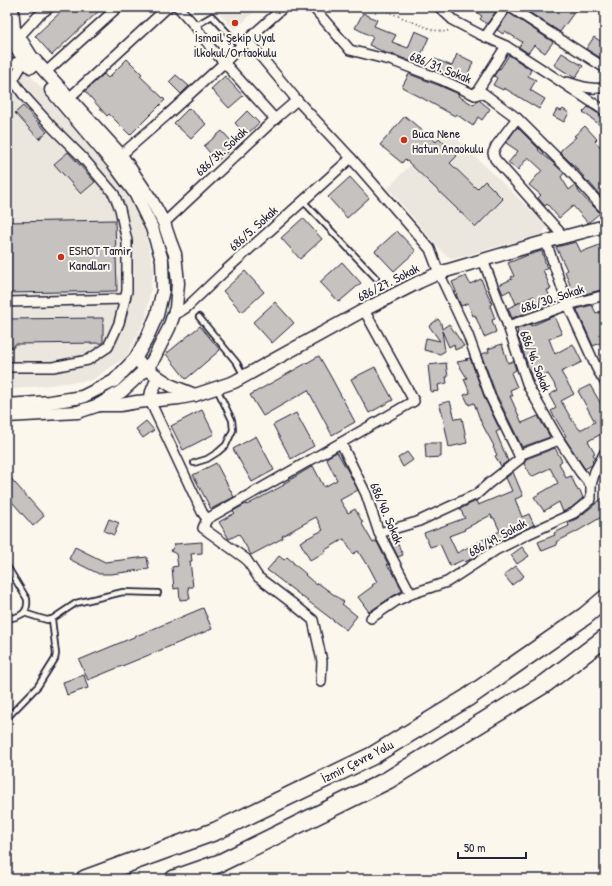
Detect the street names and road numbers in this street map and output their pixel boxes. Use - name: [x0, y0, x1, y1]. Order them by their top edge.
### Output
- street label: 686/31. Sokak: [408, 46, 475, 88]
- street label: 686/34. Sokak: [191, 122, 251, 180]
- street label: 686/5. Sokak: [225, 201, 282, 255]
- street label: 686/27. Sokak: [354, 259, 422, 305]
- street label: 686/30. Sokak: [518, 279, 587, 317]
- street label: 686/46. Sokak: [516, 328, 556, 395]
- street label: 686/40. Sokak: [366, 480, 408, 547]
- street label: 686/49. Sokak: [465, 513, 530, 560]
- street label: İzmir Çevre Yolu: [318, 735, 396, 787]

